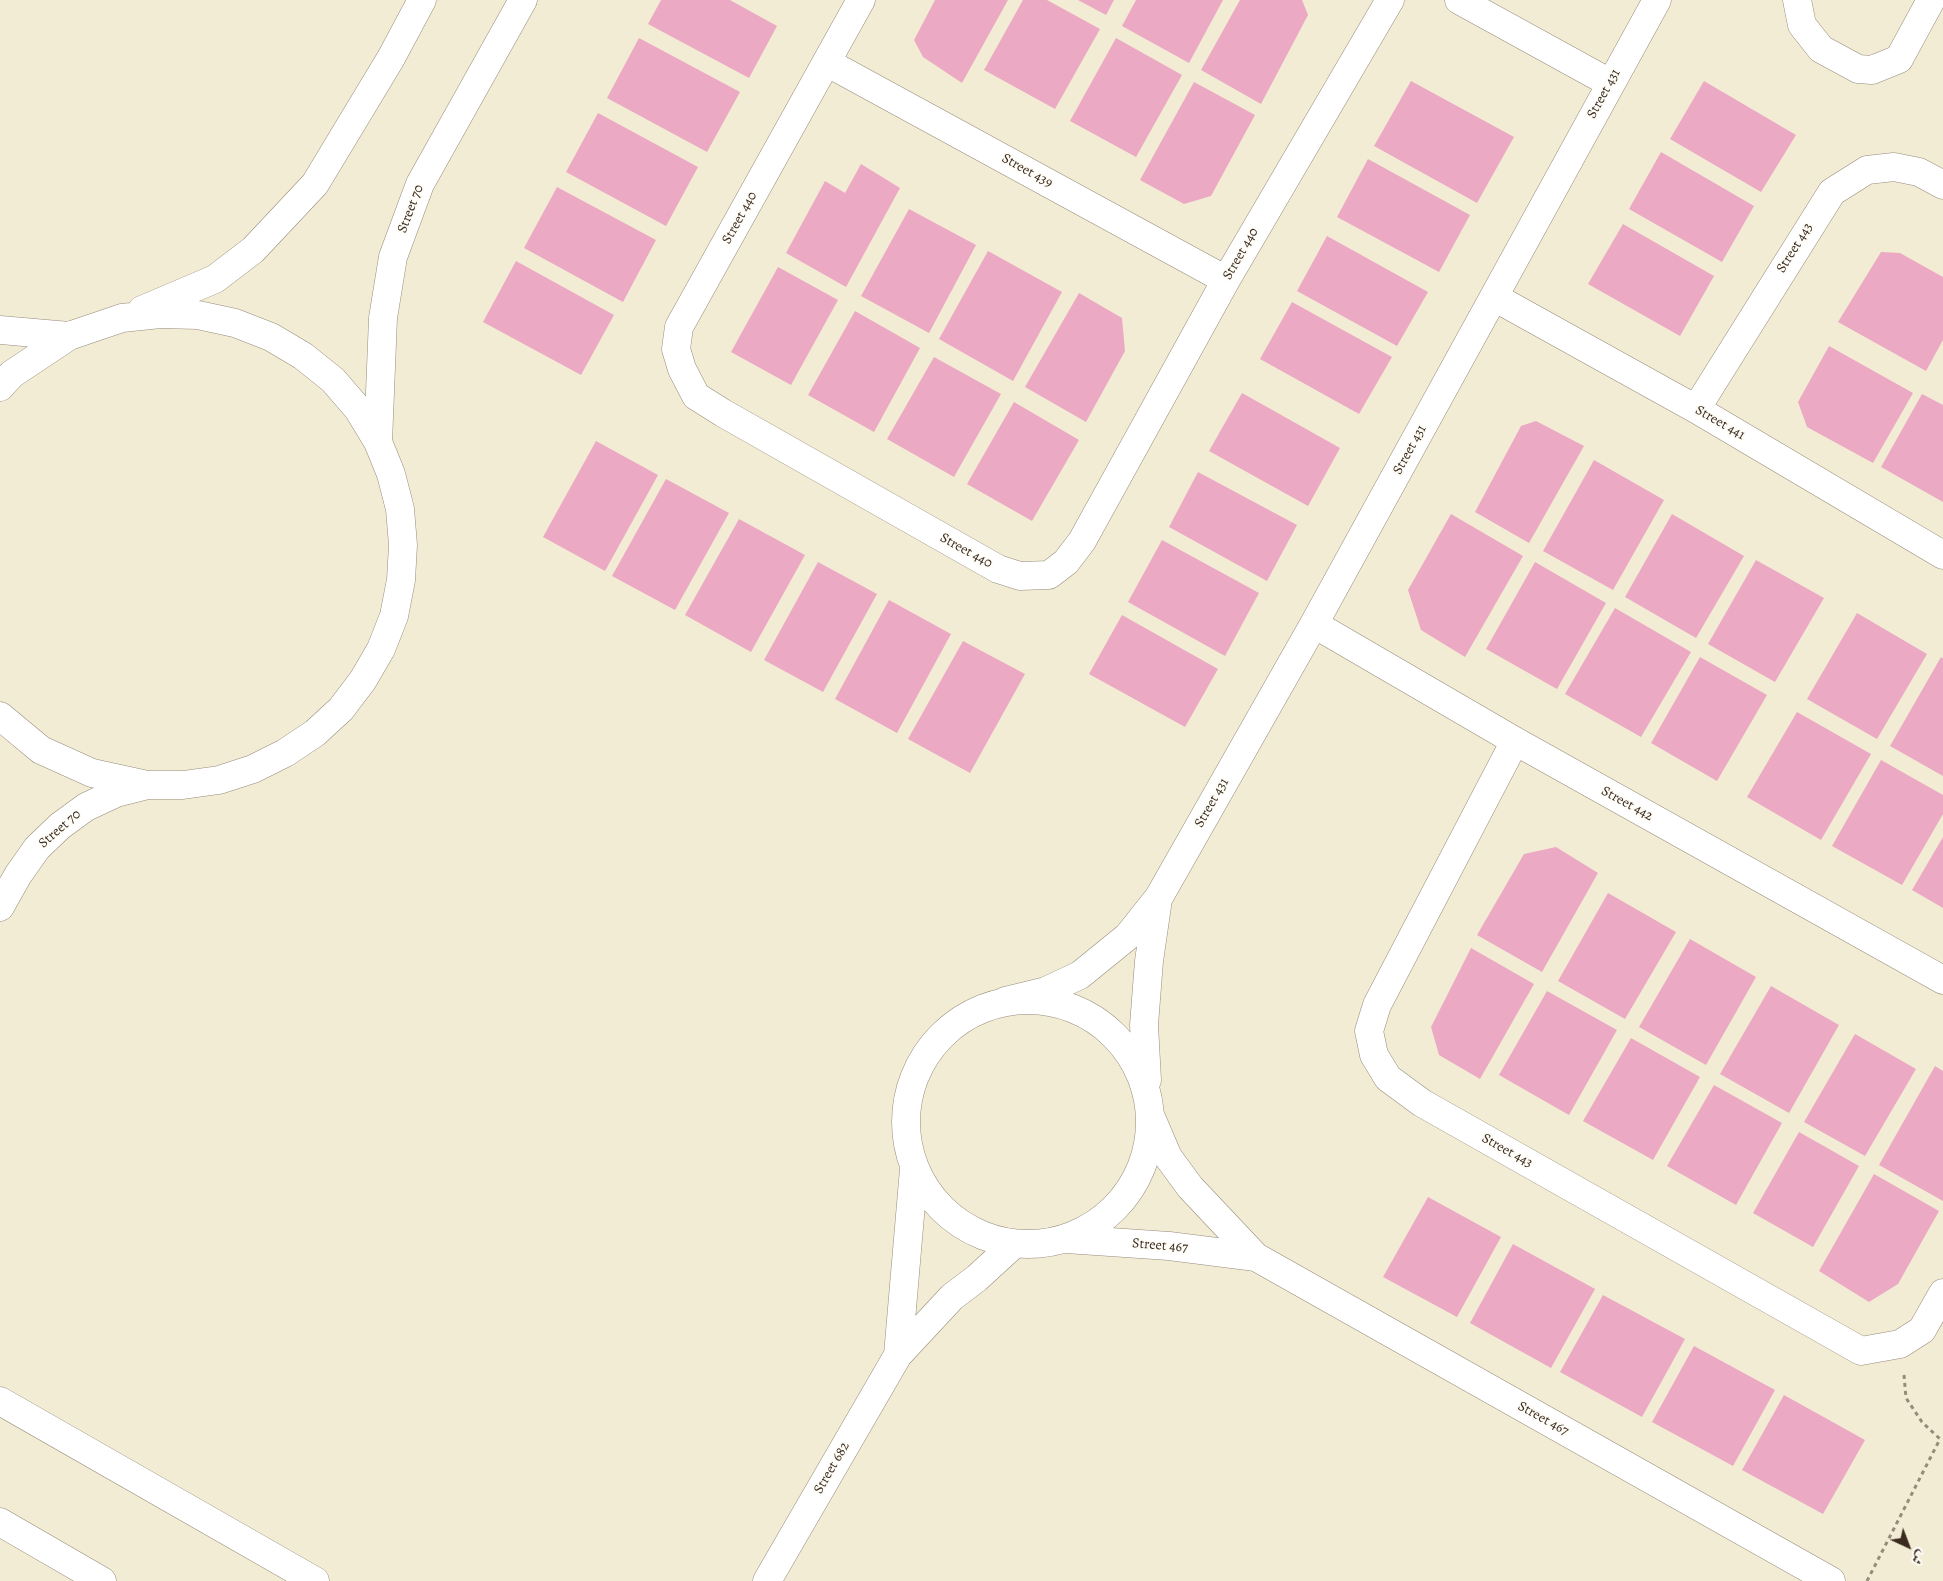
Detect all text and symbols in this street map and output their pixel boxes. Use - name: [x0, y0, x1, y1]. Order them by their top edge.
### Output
- street label: Street 431: [1584, 66, 1624, 122]
- street label: Street 439: [999, 150, 1055, 192]
- street label: Street 70: [394, 182, 428, 236]
- street label: Street 440: [719, 189, 761, 247]
- street label: Street 443: [1773, 220, 1817, 276]
- street label: Street 440: [1219, 225, 1263, 283]
- street label: Street 441: [1692, 402, 1748, 444]
- street label: Street 431: [1390, 422, 1430, 478]
- street label: Street 440: [937, 530, 995, 572]
- street label: Street 431: [1191, 775, 1233, 831]
- street label: Street 442: [1598, 783, 1656, 825]
- street label: Street 70: [35, 806, 85, 852]
- street label: Street 443: [1479, 1130, 1535, 1172]
- street label: Street 467: [1131, 1235, 1189, 1257]
- street label: Street 467: [1514, 1398, 1572, 1440]
- street label: Street 682: [810, 1439, 854, 1497]
- north arrow: [1883, 1521, 1933, 1571]
- text: ش: [1907, 1546, 1930, 1569]

